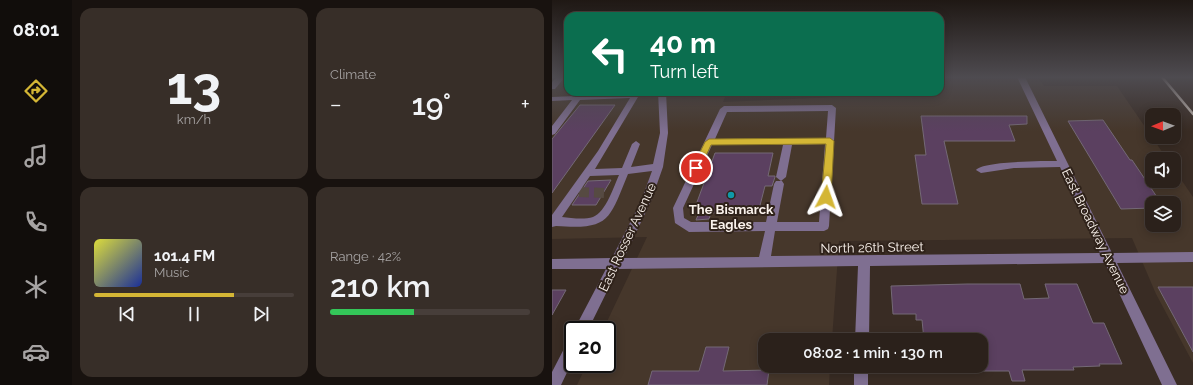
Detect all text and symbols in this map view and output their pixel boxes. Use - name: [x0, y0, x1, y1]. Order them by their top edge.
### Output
- text: 08:01: [13, 19, 59, 40]
- text: 40 m: [650, 27, 716, 60]
- icon: left: [584, 28, 636, 80]
- text: 13: [167, 55, 221, 116]
- text: Turn left: [650, 61, 719, 82]
- text: Climate: [330, 67, 376, 82]
- icon: directions: [22, 77, 50, 105]
- text: 19°: [412, 87, 451, 122]
- text: −: [330, 91, 342, 117]
- text: +: [521, 91, 530, 117]
- north arrow: [1145, 108, 1181, 144]
- map controls: [1145, 108, 1181, 232]
- text: km/h: [177, 112, 211, 127]
- icon: music: [22, 142, 50, 170]
- pin: [679, 151, 713, 185]
- button: sound: [1145, 152, 1181, 188]
- icon: arrive: [685, 157, 707, 179]
- street label: East Broadway Avenue: [1059, 166, 1133, 297]
- position arrow: [805, 176, 847, 218]
- street label: East Rosser Avenue: [596, 180, 659, 294]
- marker: The Bismarck Eagles: [726, 190, 736, 200]
- button: layers: [1145, 196, 1181, 232]
- place label: The Bismarck Eagles: [689, 202, 774, 232]
- icon: phone: [22, 208, 50, 236]
- street label: North 26th Street: [820, 239, 924, 256]
- text: 101.4 FM: [154, 247, 215, 265]
- text: Range · 42%: [330, 249, 401, 264]
- text: Music: [154, 265, 189, 280]
- text: 210 km: [330, 269, 431, 304]
- icon: climate: [22, 273, 50, 301]
- icon: previous: [116, 303, 138, 325]
- icon: pause: [183, 303, 205, 325]
- icon: next: [250, 303, 272, 325]
- speed limit sign: 20: [564, 321, 616, 373]
- icon: car: [22, 338, 50, 366]
- text: 08:02 · 1 min · 130 m: [803, 344, 943, 362]

